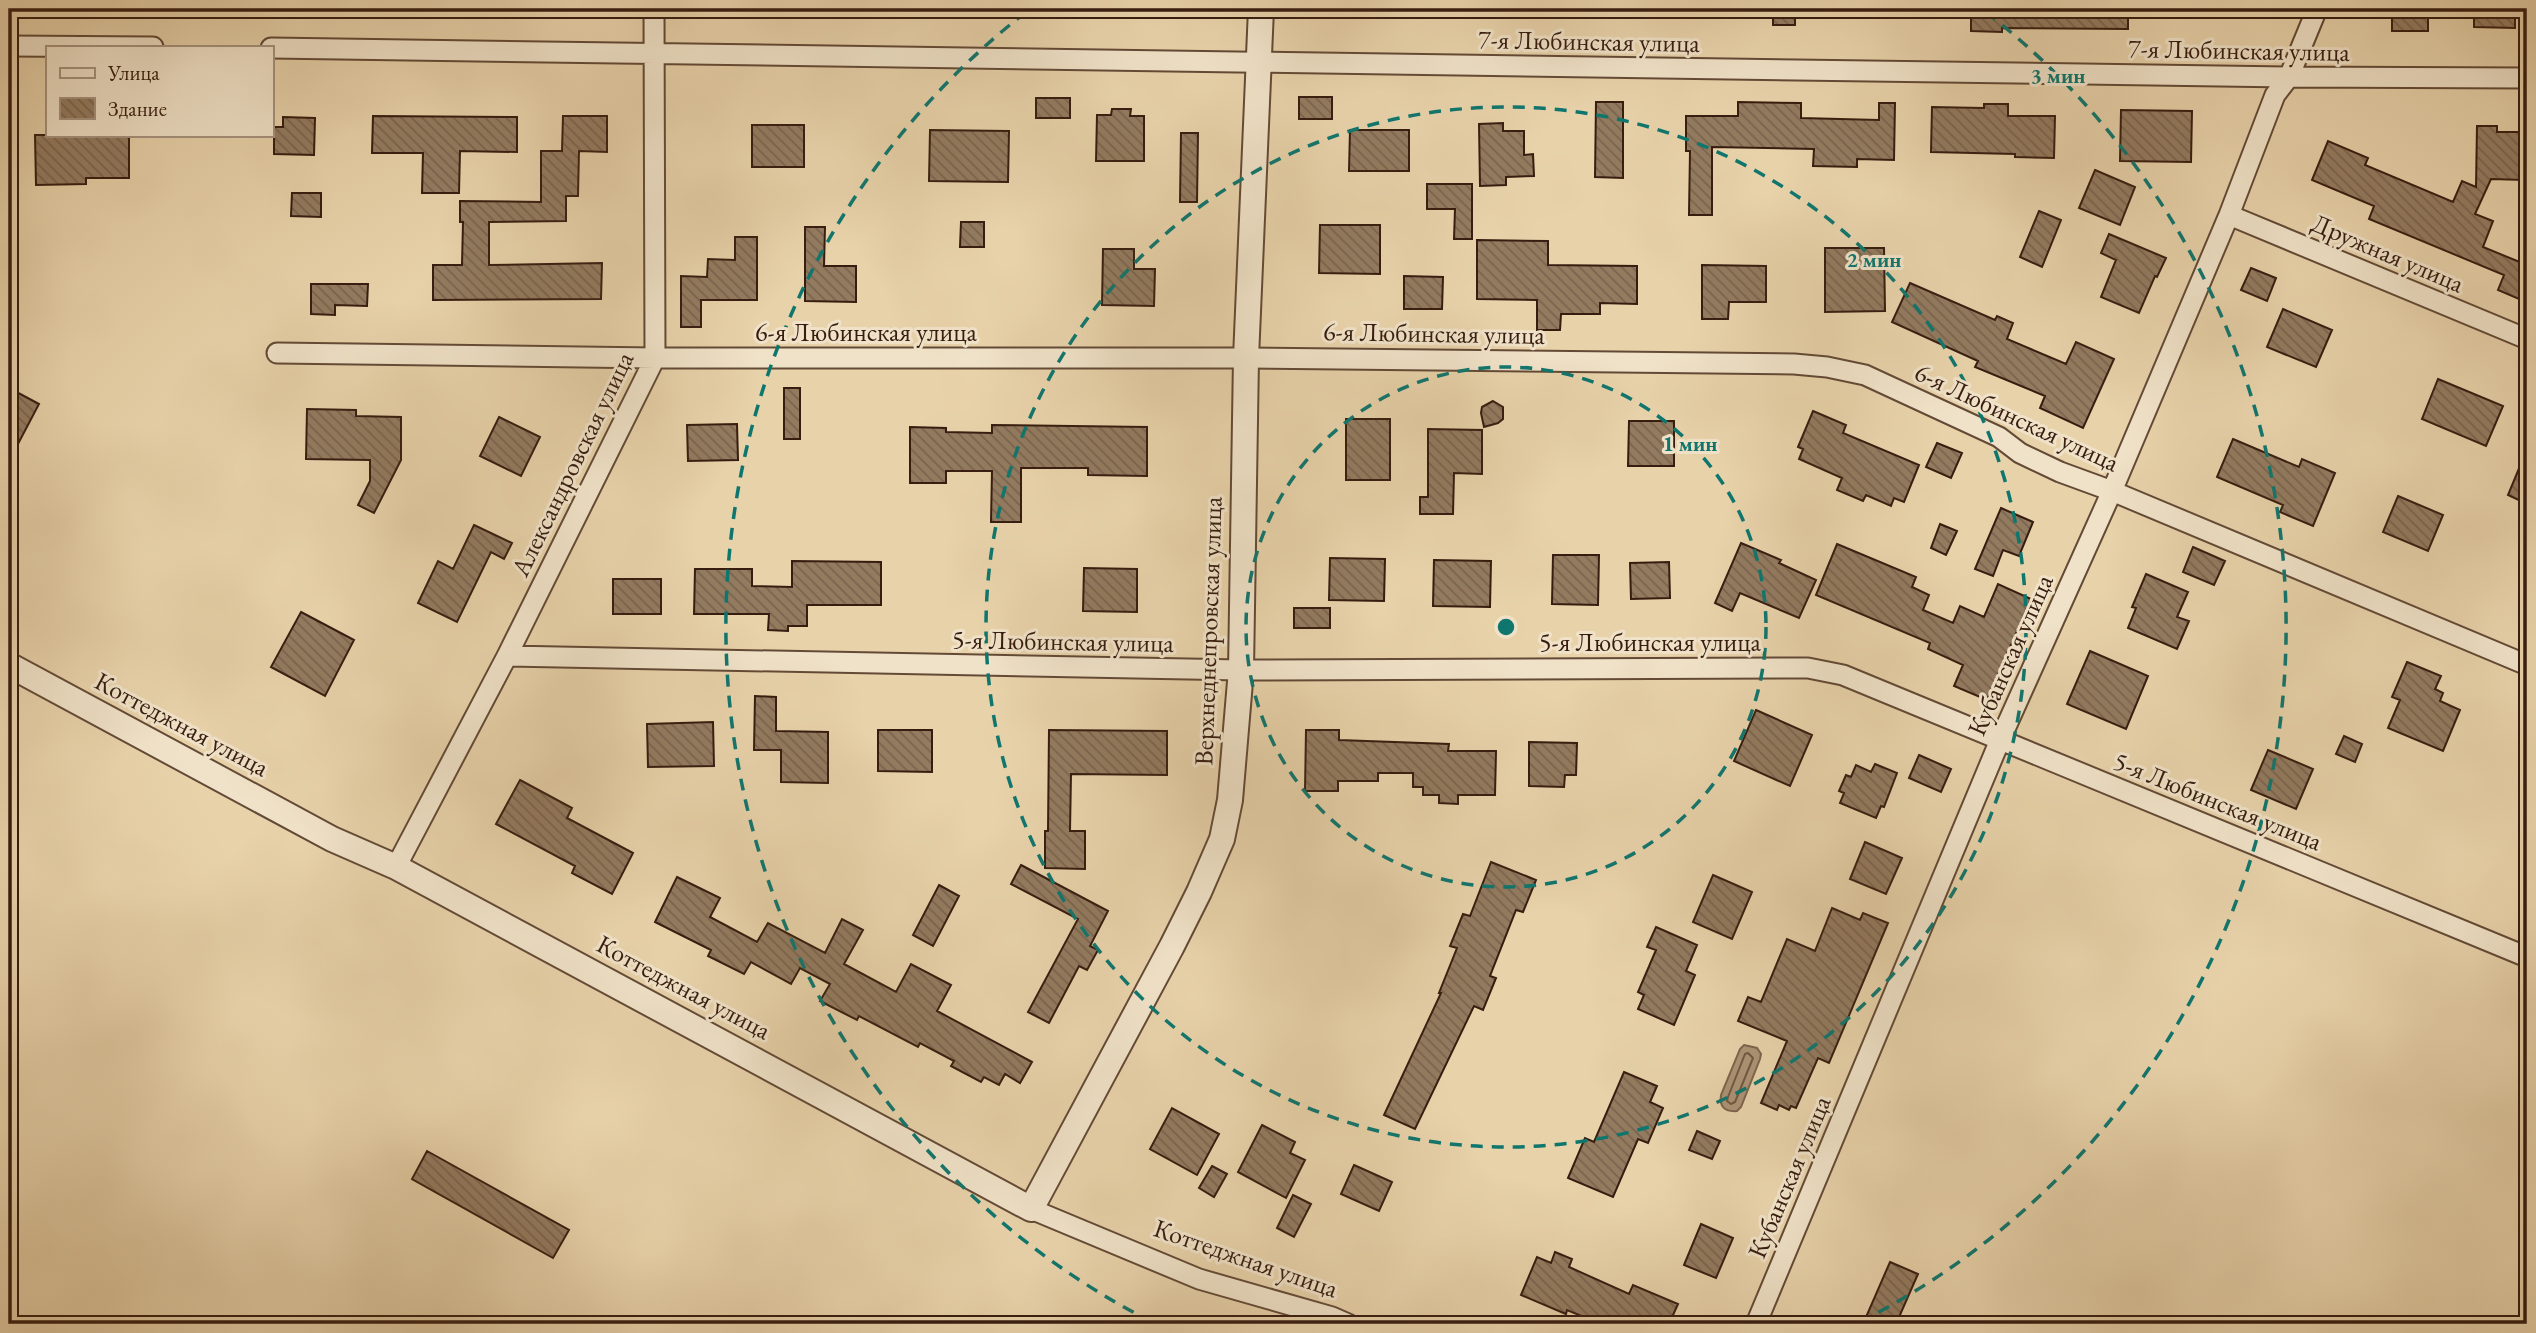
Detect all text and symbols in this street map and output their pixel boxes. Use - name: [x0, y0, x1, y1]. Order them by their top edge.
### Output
- street label: 7-я Любинская улица: [1478, 22, 1701, 60]
- street label: 7-я Любинская улица: [2128, 31, 2351, 69]
- legend: [46, 46, 273, 136]
- text: Улица: [107, 59, 160, 86]
- text: 3 мин: [2031, 62, 2085, 89]
- text: Здание: [108, 95, 167, 122]
- street label: Дружная улица: [2307, 206, 2470, 301]
- text: 2 мин: [1847, 246, 1901, 273]
- street label: 6-я Любинская улица: [1323, 314, 1546, 352]
- street label: 6-я Любинская улица: [755, 315, 977, 349]
- street label: Александровская улица: [502, 345, 641, 583]
- street label: 6-я Любинская улица: [1909, 355, 2125, 480]
- text: 1 мин: [1663, 430, 1717, 457]
- street label: Верхнеднепровская улица: [1186, 495, 1230, 766]
- street label: Кубанская улица: [1959, 568, 2061, 741]
- centre of rings: [1494, 615, 1518, 639]
- street label: 5-я Любинская улица: [952, 622, 1175, 660]
- street label: 5-я Любинская улица: [1539, 625, 1761, 659]
- street label: Коттеджная улица: [89, 664, 276, 784]
- street label: 5-я Любинская улица: [2109, 744, 2328, 859]
- street label: Коттеджная улица: [591, 927, 778, 1047]
- street label: Кубанская улица: [1739, 1090, 1839, 1263]
- street label: Коттеджная улица: [1149, 1211, 1343, 1306]

